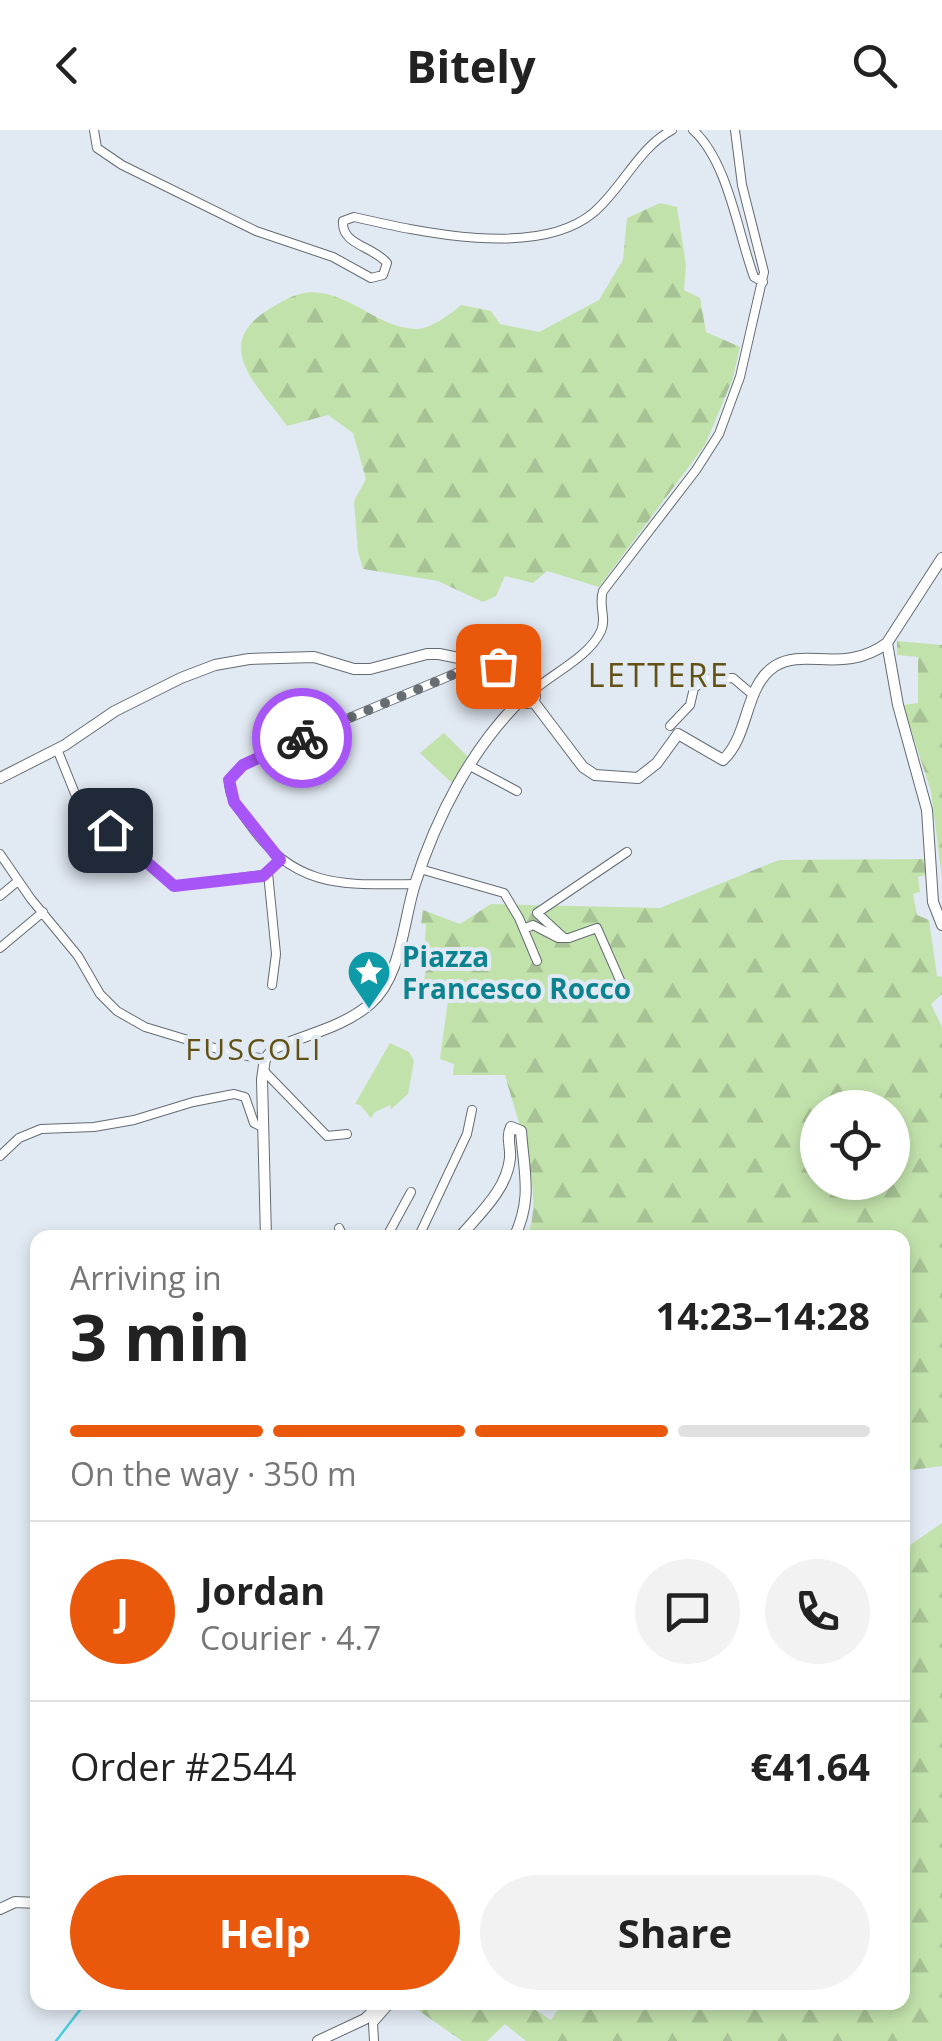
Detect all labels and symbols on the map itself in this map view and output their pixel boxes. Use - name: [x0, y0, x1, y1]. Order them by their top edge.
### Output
- pin: [456, 624, 541, 709]
- district label: LETTERE: [588, 653, 730, 696]
- courier: [252, 688, 352, 788]
- pin: [68, 788, 153, 873]
- place label: Piazza Francesco Rocco: [402, 937, 631, 1007]
- place icon: Piazza Francesco Rocco: [346, 949, 392, 1010]
- district label: FUSCOLI: [185, 1028, 323, 1069]

